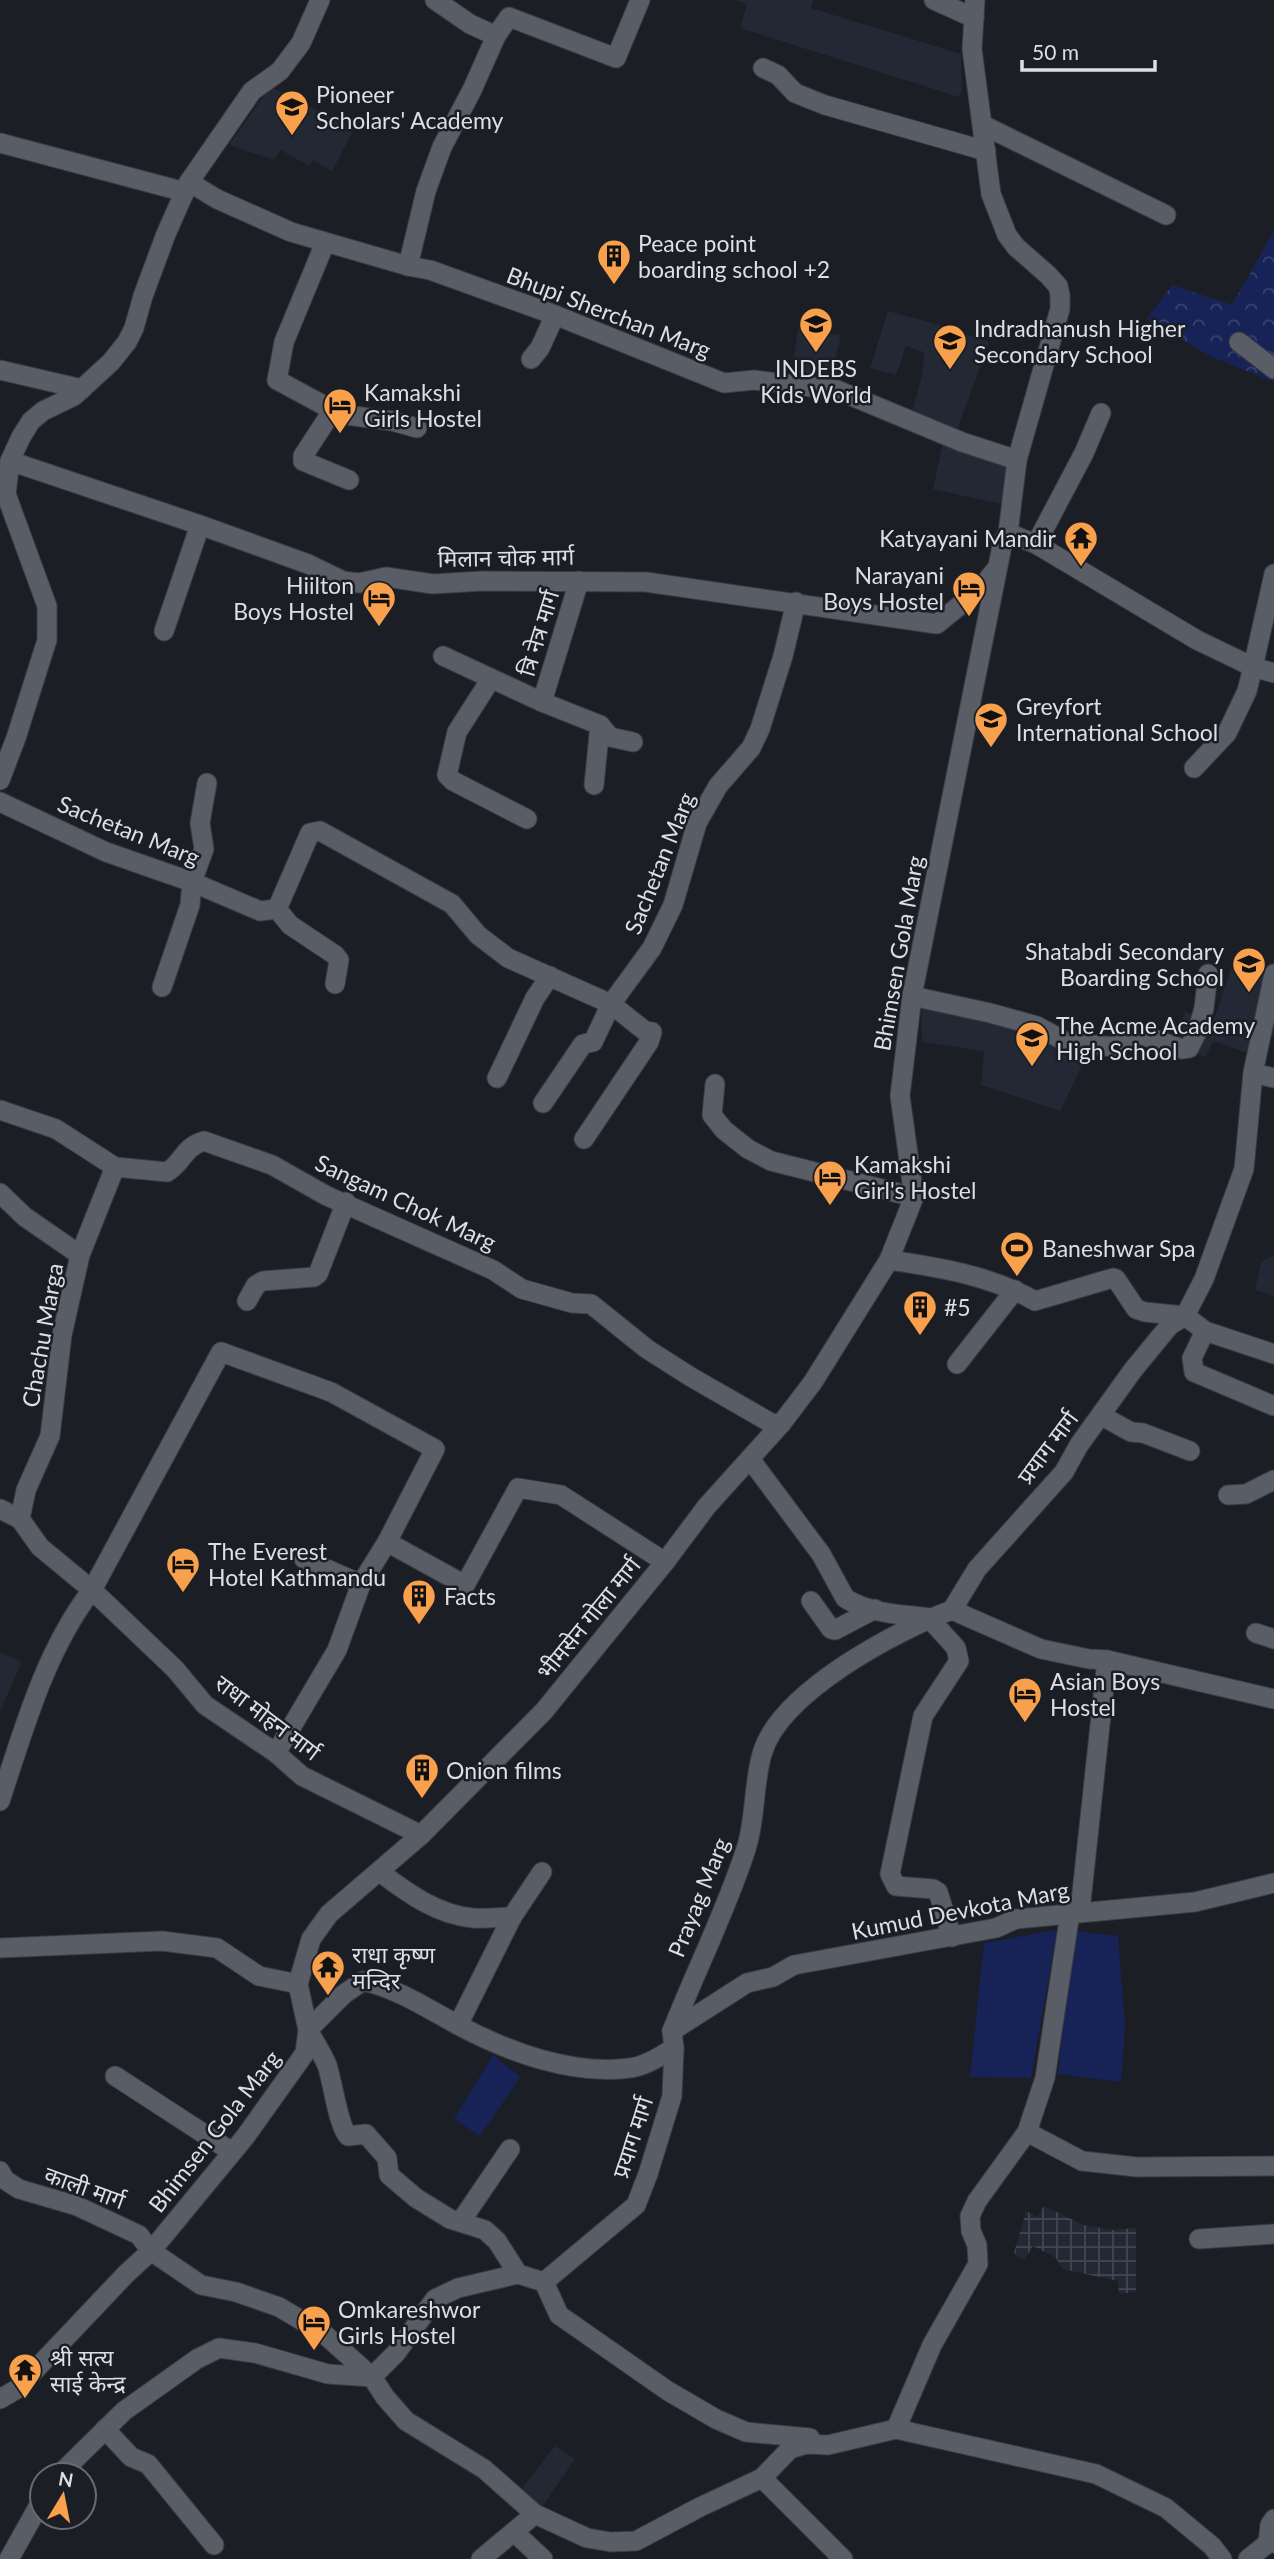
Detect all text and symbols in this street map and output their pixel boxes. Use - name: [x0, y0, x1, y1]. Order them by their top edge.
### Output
- scale bar: [1022, 28, 1155, 72]
- text: 50 m: [1032, 39, 1079, 64]
- place label: Pioneer Scholars' Academy: [316, 80, 504, 134]
- school or university icon: Pioneer Scholars' Academy: [273, 88, 311, 137]
- place label: Peace point boarding school +2: [638, 229, 830, 283]
- building icon: Peace point boarding school +2: [595, 237, 633, 286]
- street label: Bhupi Sherchan Marg: [503, 260, 715, 364]
- school or university icon: INDEBS Kids World: [797, 305, 835, 354]
- place label: Indradhanush Higher Secondary School: [974, 314, 1186, 368]
- school or university icon: Indradhanush Higher Secondary School: [931, 322, 969, 371]
- place label: INDEBS Kids World: [760, 354, 872, 408]
- place label: Kamakshi Girls Hostel: [364, 378, 482, 432]
- hotel icon: Kamakshi Girls Hostel: [321, 386, 359, 435]
- temple icon: Katyayani Mandir: [1062, 519, 1100, 568]
- place label: Katyayani Mandir: [879, 524, 1057, 552]
- street label: मिलान चोक मार्ग: [437, 542, 576, 572]
- place label: Narayani Boys Hostel: [823, 561, 944, 615]
- hotel icon: Narayani Boys Hostel: [950, 569, 988, 618]
- place label: Hiilton Boys Hostel: [233, 571, 354, 625]
- hotel icon: Hiilton Boys Hostel: [360, 579, 398, 628]
- street label: त्रि नेत्र मार्ग: [512, 586, 565, 679]
- place label: Greyfort International School: [1016, 692, 1218, 746]
- school or university icon: Greyfort International School: [972, 700, 1010, 749]
- street label: Sachetan Marg: [618, 788, 700, 938]
- street label: Sachetan Marg: [54, 789, 204, 871]
- street label: Bhimsen Gola Marg: [867, 853, 929, 1053]
- place label: Shatabdi Secondary Boarding School: [1025, 937, 1224, 991]
- school or university icon: Shatabdi Secondary Boarding School: [1230, 945, 1268, 994]
- place label: The Acme Academy High School: [1056, 1011, 1255, 1065]
- school or university icon: The Acme Academy High School: [1013, 1019, 1051, 1068]
- street label: Sangam Chok Marg: [311, 1148, 501, 1256]
- place label: Kamakshi Girl's Hostel: [854, 1150, 976, 1204]
- hotel icon: Kamakshi Girl's Hostel: [811, 1158, 849, 1207]
- sports icon: Baneshwar Spa: [998, 1229, 1036, 1278]
- place label: Baneshwar Spa: [1042, 1234, 1196, 1262]
- street label: Chachu Marga: [16, 1261, 68, 1409]
- building icon: #5: [901, 1288, 939, 1337]
- place label: #5: [944, 1293, 971, 1321]
- street label: प्रयाग मार्ग: [1011, 1404, 1084, 1489]
- place label: The Everest Hotel Kathmandu: [208, 1537, 386, 1591]
- hotel icon: The Everest Hotel Kathmandu: [164, 1545, 202, 1594]
- street label: भीमसेन गोला मार्ग: [530, 1550, 646, 1685]
- building icon: Facts: [400, 1577, 438, 1626]
- place label: Facts: [444, 1582, 496, 1610]
- place label: Asian Boys Hostel: [1050, 1667, 1160, 1721]
- street label: राधा मोहन मार्ग: [210, 1668, 327, 1766]
- hotel icon: Asian Boys Hostel: [1006, 1675, 1044, 1724]
- building icon: Onion films: [403, 1751, 441, 1800]
- place label: Onion films: [446, 1756, 562, 1784]
- street label: Prayag Marg: [661, 1833, 735, 1961]
- street label: Kumud Devkota Marg: [849, 1875, 1071, 1945]
- place label: राधा कृष्ण मन्दिर: [352, 1940, 435, 1994]
- temple icon: राधा कृष्ण मन्दिर: [309, 1948, 347, 1997]
- street label: Bhimsen Gola Marg: [142, 2044, 286, 2218]
- street label: प्रयाग मार्ग: [606, 2092, 659, 2181]
- street label: काली मार्ग: [41, 2160, 130, 2215]
- place label: Omkareshwor Girls Hostel: [338, 2295, 481, 2349]
- hotel icon: Omkareshwor Girls Hostel: [295, 2303, 333, 2352]
- place label: श्री सत्य साई केन्द्र: [50, 2343, 126, 2397]
- temple icon: श्री सत्य साई केन्द्र: [6, 2351, 44, 2400]
- north arrow: [28, 2461, 98, 2531]
- text: N: [57, 2466, 75, 2491]

